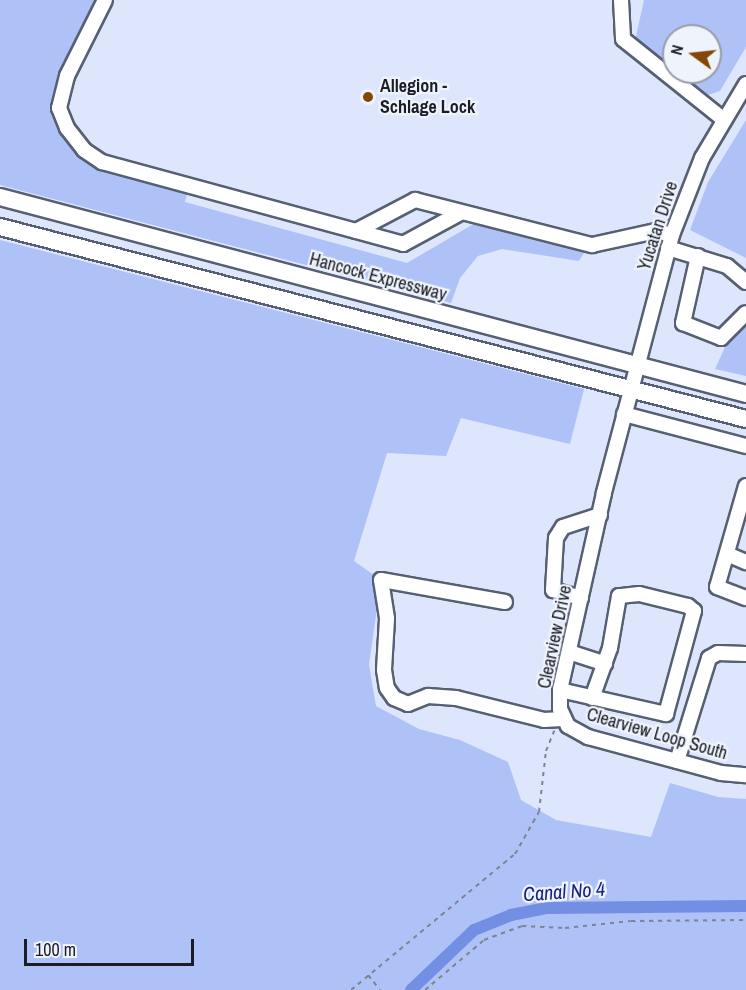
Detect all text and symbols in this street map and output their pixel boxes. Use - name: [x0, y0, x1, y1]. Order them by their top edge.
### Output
- north arrow: [662, 24, 722, 84]
- text: N: [665, 42, 688, 57]
- place label: Allegion - Schlage Lock: [380, 76, 475, 118]
- marker: Allegion - Schlage Lock: [361, 90, 375, 104]
- street label: Yucatan Drive: [633, 179, 683, 273]
- street label: Hancock Expressway: [307, 248, 449, 306]
- street label: Clearview Drive: [534, 583, 576, 691]
- street label: Clearview Loop South: [584, 704, 730, 764]
- water label: Canal No 4: [522, 876, 606, 906]
- scale bar: [27, 927, 196, 965]
- text: 100 m: [35, 937, 76, 962]

